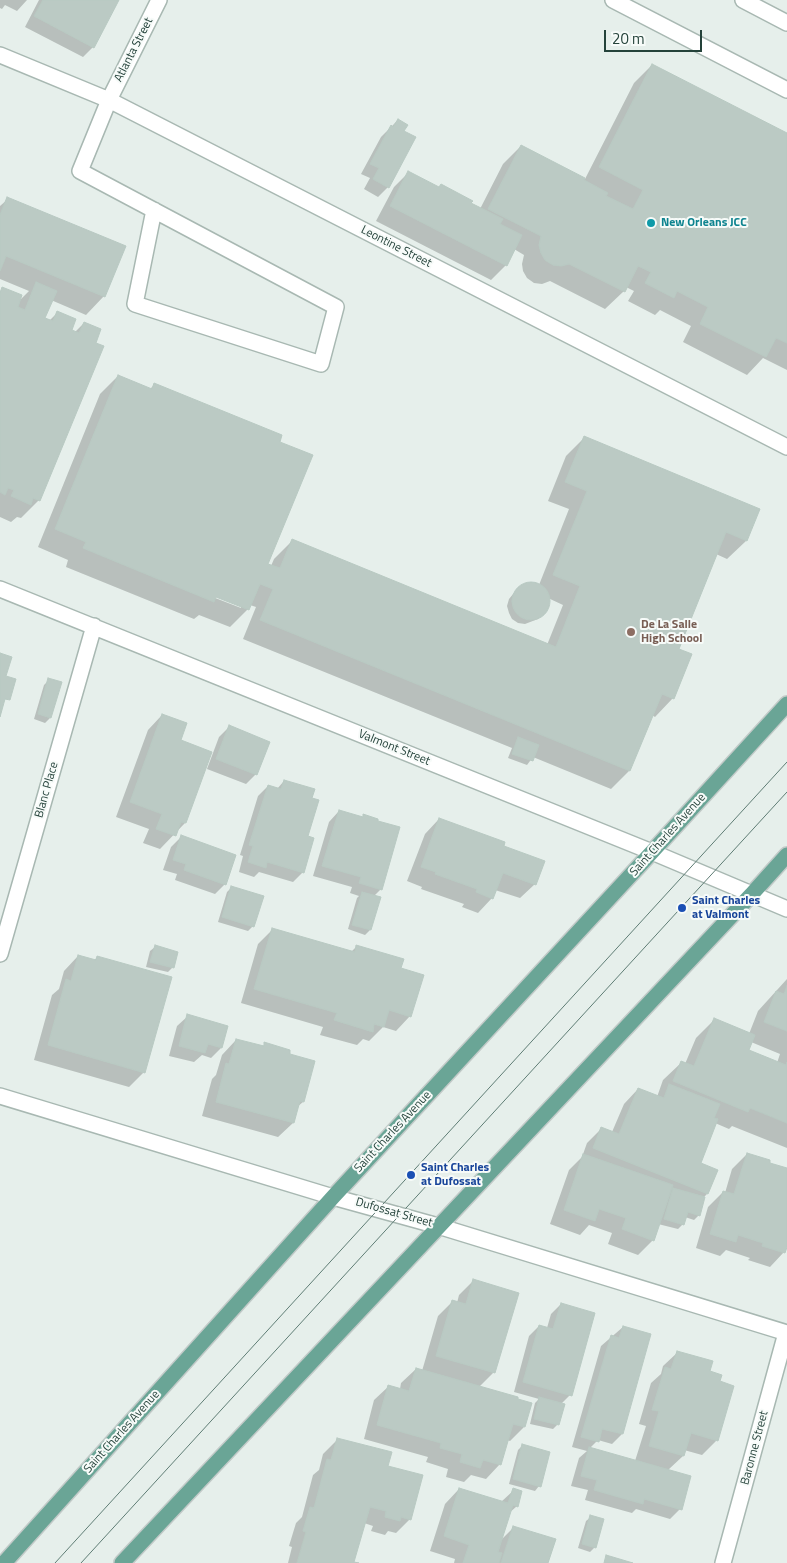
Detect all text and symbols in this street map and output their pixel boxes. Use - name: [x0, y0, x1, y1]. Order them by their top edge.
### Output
- street label: Atlanta Street: [112, 15, 156, 85]
- scale bar: [607, 20, 704, 52]
- text: 20 m: [612, 27, 645, 50]
- place label: New Orleans JCC: [661, 216, 747, 230]
- marker: New Orleans JCC: [645, 217, 657, 229]
- street label: Leontine Street: [358, 223, 434, 271]
- place label: De La Salle High School: [641, 618, 702, 646]
- marker: De La Salle High School: [625, 626, 637, 638]
- street label: Valmont Street: [356, 727, 432, 769]
- street label: Blanc Place: [32, 760, 62, 820]
- street label: Saint Charles Avenue: [627, 791, 709, 879]
- place label: Saint Charles at Valmont: [692, 894, 760, 922]
- marker: Saint Charles at Valmont: [676, 902, 688, 914]
- street label: Saint Charles Avenue: [352, 1088, 434, 1176]
- place label: Saint Charles at Dufossat: [421, 1161, 489, 1189]
- marker: Saint Charles at Dufossat: [405, 1169, 417, 1181]
- street label: Dufossat Street: [354, 1195, 434, 1231]
- street label: Saint Charles Avenue: [81, 1388, 163, 1476]
- street label: Baronne Street: [738, 1409, 772, 1487]

